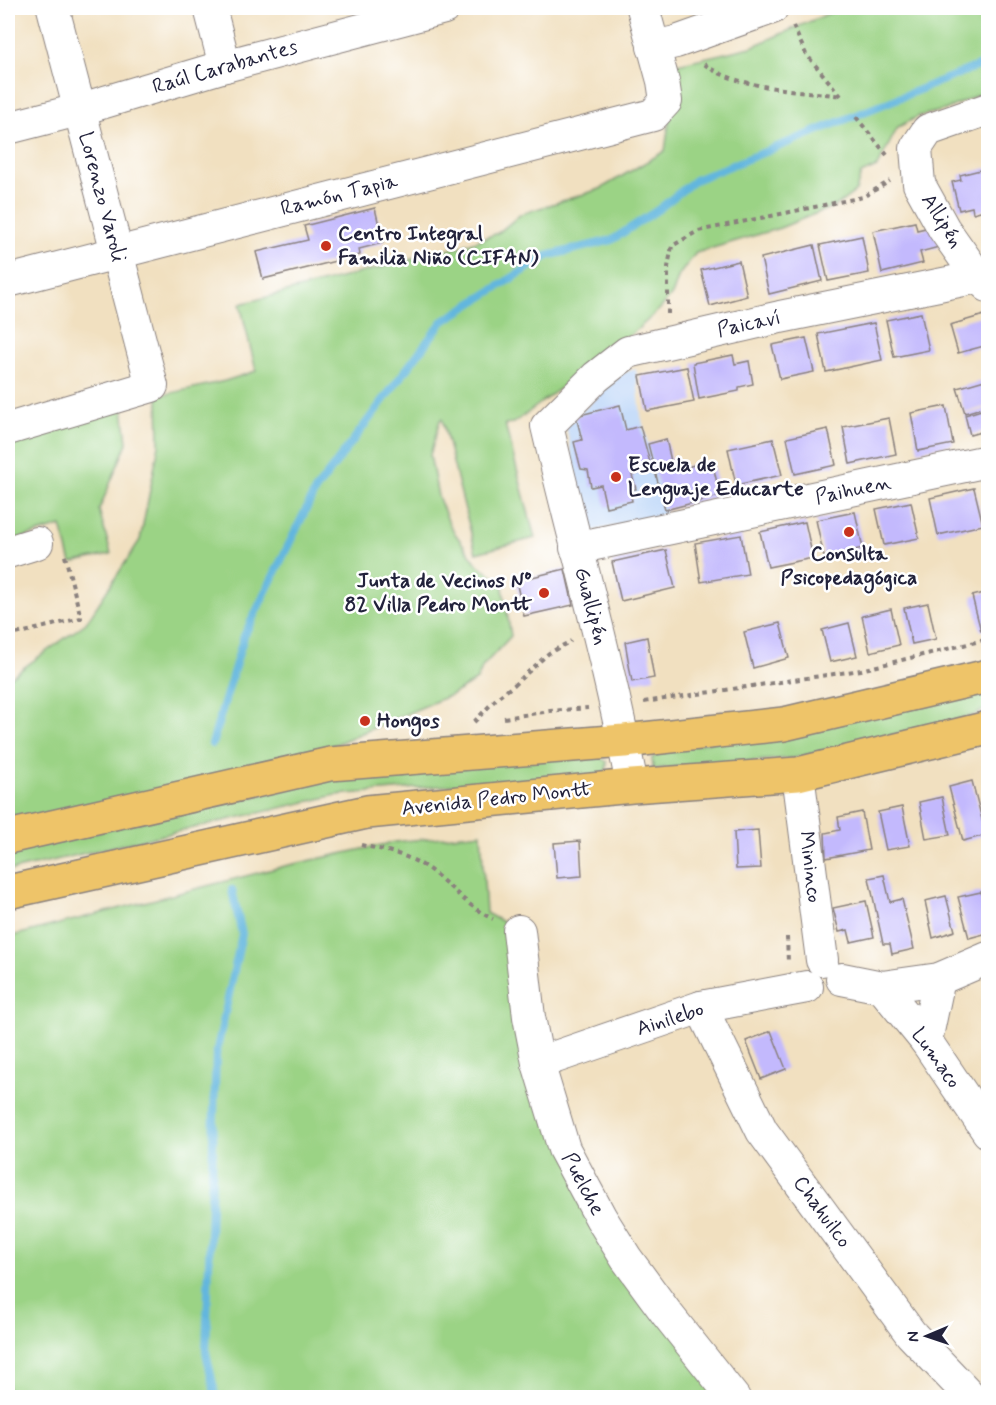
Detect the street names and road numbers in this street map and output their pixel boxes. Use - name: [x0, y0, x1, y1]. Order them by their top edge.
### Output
- street label: Raúl Carabantes: [149, 33, 301, 101]
- street label: Lorenzo Varoli: [71, 129, 133, 265]
- street label: Ramón Tapia: [278, 167, 401, 223]
- street label: Allipén: [914, 188, 970, 254]
- street label: Paicaví: [715, 304, 783, 344]
- street label: Paihuen: [812, 468, 894, 512]
- street label: Guallipén: [567, 564, 615, 648]
- street label: Avenida Pedro Montt: [400, 775, 594, 823]
- street label: Mininco: [792, 830, 828, 904]
- street label: Ainilebo: [633, 995, 707, 1043]
- street label: Lumaco: [904, 1022, 968, 1094]
- street label: Puelche: [555, 1148, 611, 1220]
- street label: Chahuilco: [786, 1170, 858, 1254]

